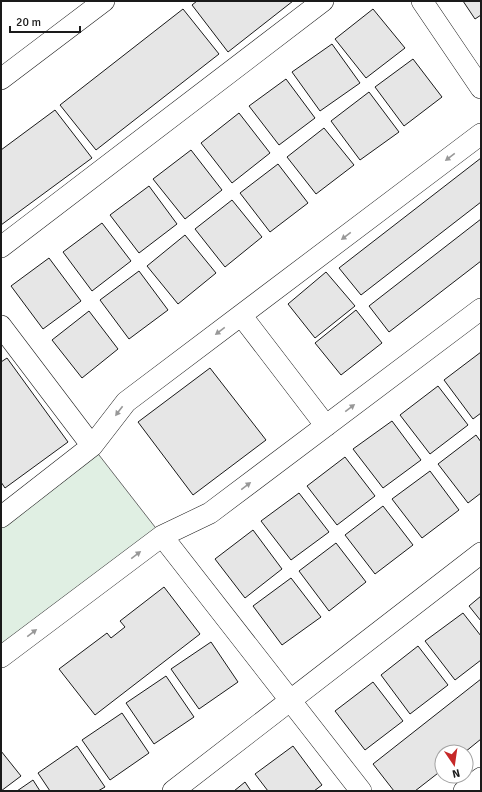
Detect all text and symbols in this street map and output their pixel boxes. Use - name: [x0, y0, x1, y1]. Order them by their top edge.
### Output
- scale bar: [10, 8, 80, 34]
- text: 20 m: [16, 15, 41, 30]
- one-way arrow: [444, 153, 455, 161]
- one-way arrow: [341, 231, 352, 240]
- one-way arrow: [215, 326, 225, 334]
- one-way arrow: [344, 404, 355, 413]
- one-way arrow: [114, 406, 123, 417]
- one-way arrow: [240, 482, 251, 491]
- one-way arrow: [131, 551, 142, 559]
- one-way arrow: [27, 629, 38, 637]
- north arrow: [434, 744, 474, 784]
- text: N: [451, 766, 461, 780]

